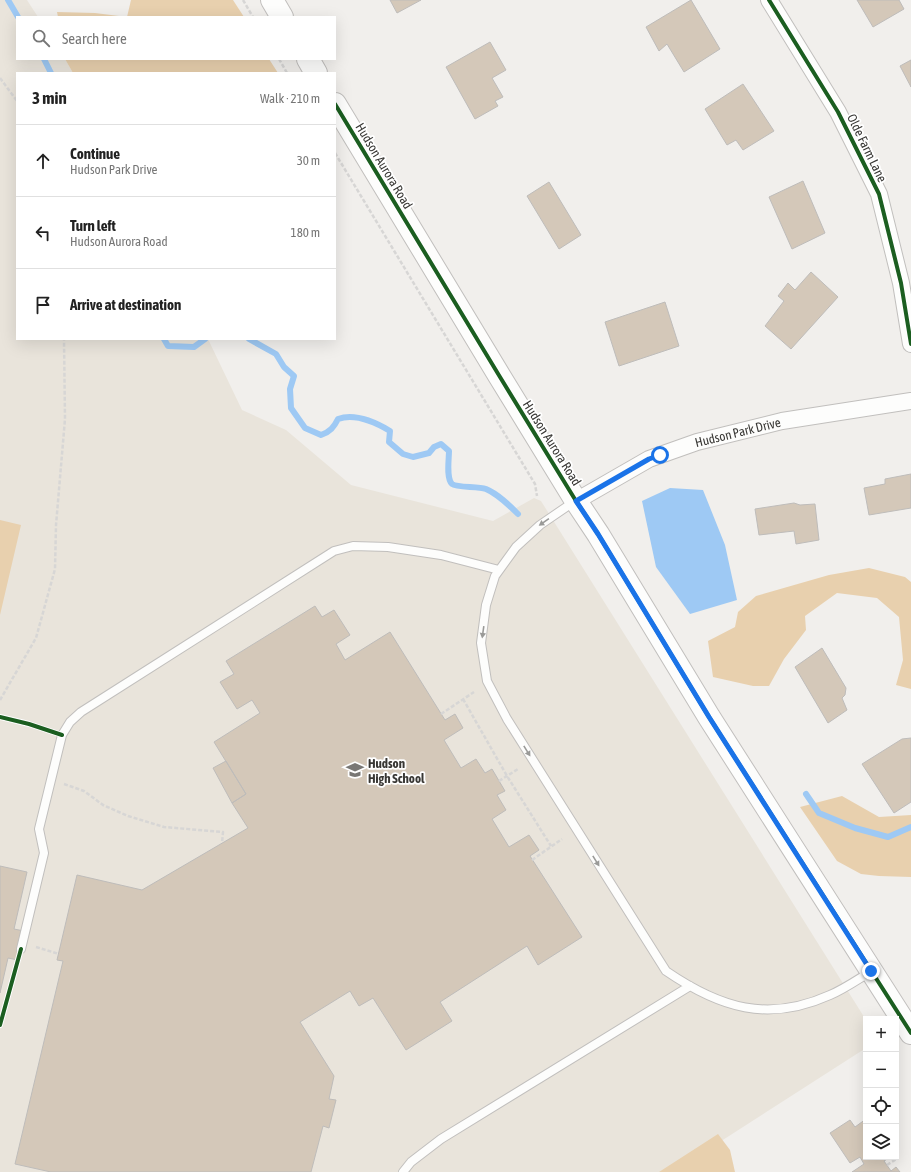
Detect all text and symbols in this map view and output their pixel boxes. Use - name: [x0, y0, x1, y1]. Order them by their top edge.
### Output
- search box: [16, 16, 336, 60]
- icon: search: [30, 27, 52, 49]
- text: Search here: [62, 30, 127, 47]
- text: 3 min: [32, 88, 67, 108]
- text: Walk · 210 m: [260, 91, 320, 106]
- street label: Olde Farm Lane: [844, 111, 890, 185]
- street label: Hudson Aurora Road: [352, 120, 416, 212]
- text: Continue: [70, 145, 120, 162]
- icon: ahead: [32, 150, 54, 172]
- text: 30 m: [297, 153, 320, 168]
- text: Hudson Park Drive: [70, 162, 158, 177]
- text: Turn left: [70, 217, 116, 234]
- icon: left: [32, 222, 54, 244]
- text: 180 m: [291, 225, 320, 240]
- text: Hudson Aurora Road: [70, 234, 168, 249]
- icon: arrive: [32, 294, 54, 316]
- text: Arrive at destination: [70, 296, 181, 313]
- street label: Hudson Aurora Road: [520, 398, 584, 488]
- street label: Hudson Park Drive: [693, 414, 782, 450]
- route start: [651, 446, 669, 464]
- one-way arrow: [538, 518, 549, 526]
- one-way arrow: [480, 626, 486, 638]
- one-way arrow: [523, 746, 531, 756]
- place label: Hudson High School: [368, 756, 425, 786]
- school or university icon: Hudson High School: [345, 760, 365, 780]
- one-way arrow: [593, 855, 600, 866]
- route end: [862, 962, 880, 980]
- map controls: [863, 1016, 899, 1160]
- button: +: [863, 1016, 899, 1052]
- button: −: [863, 1052, 899, 1088]
- button: locate: [863, 1088, 899, 1124]
- button: layers: [863, 1124, 899, 1160]

